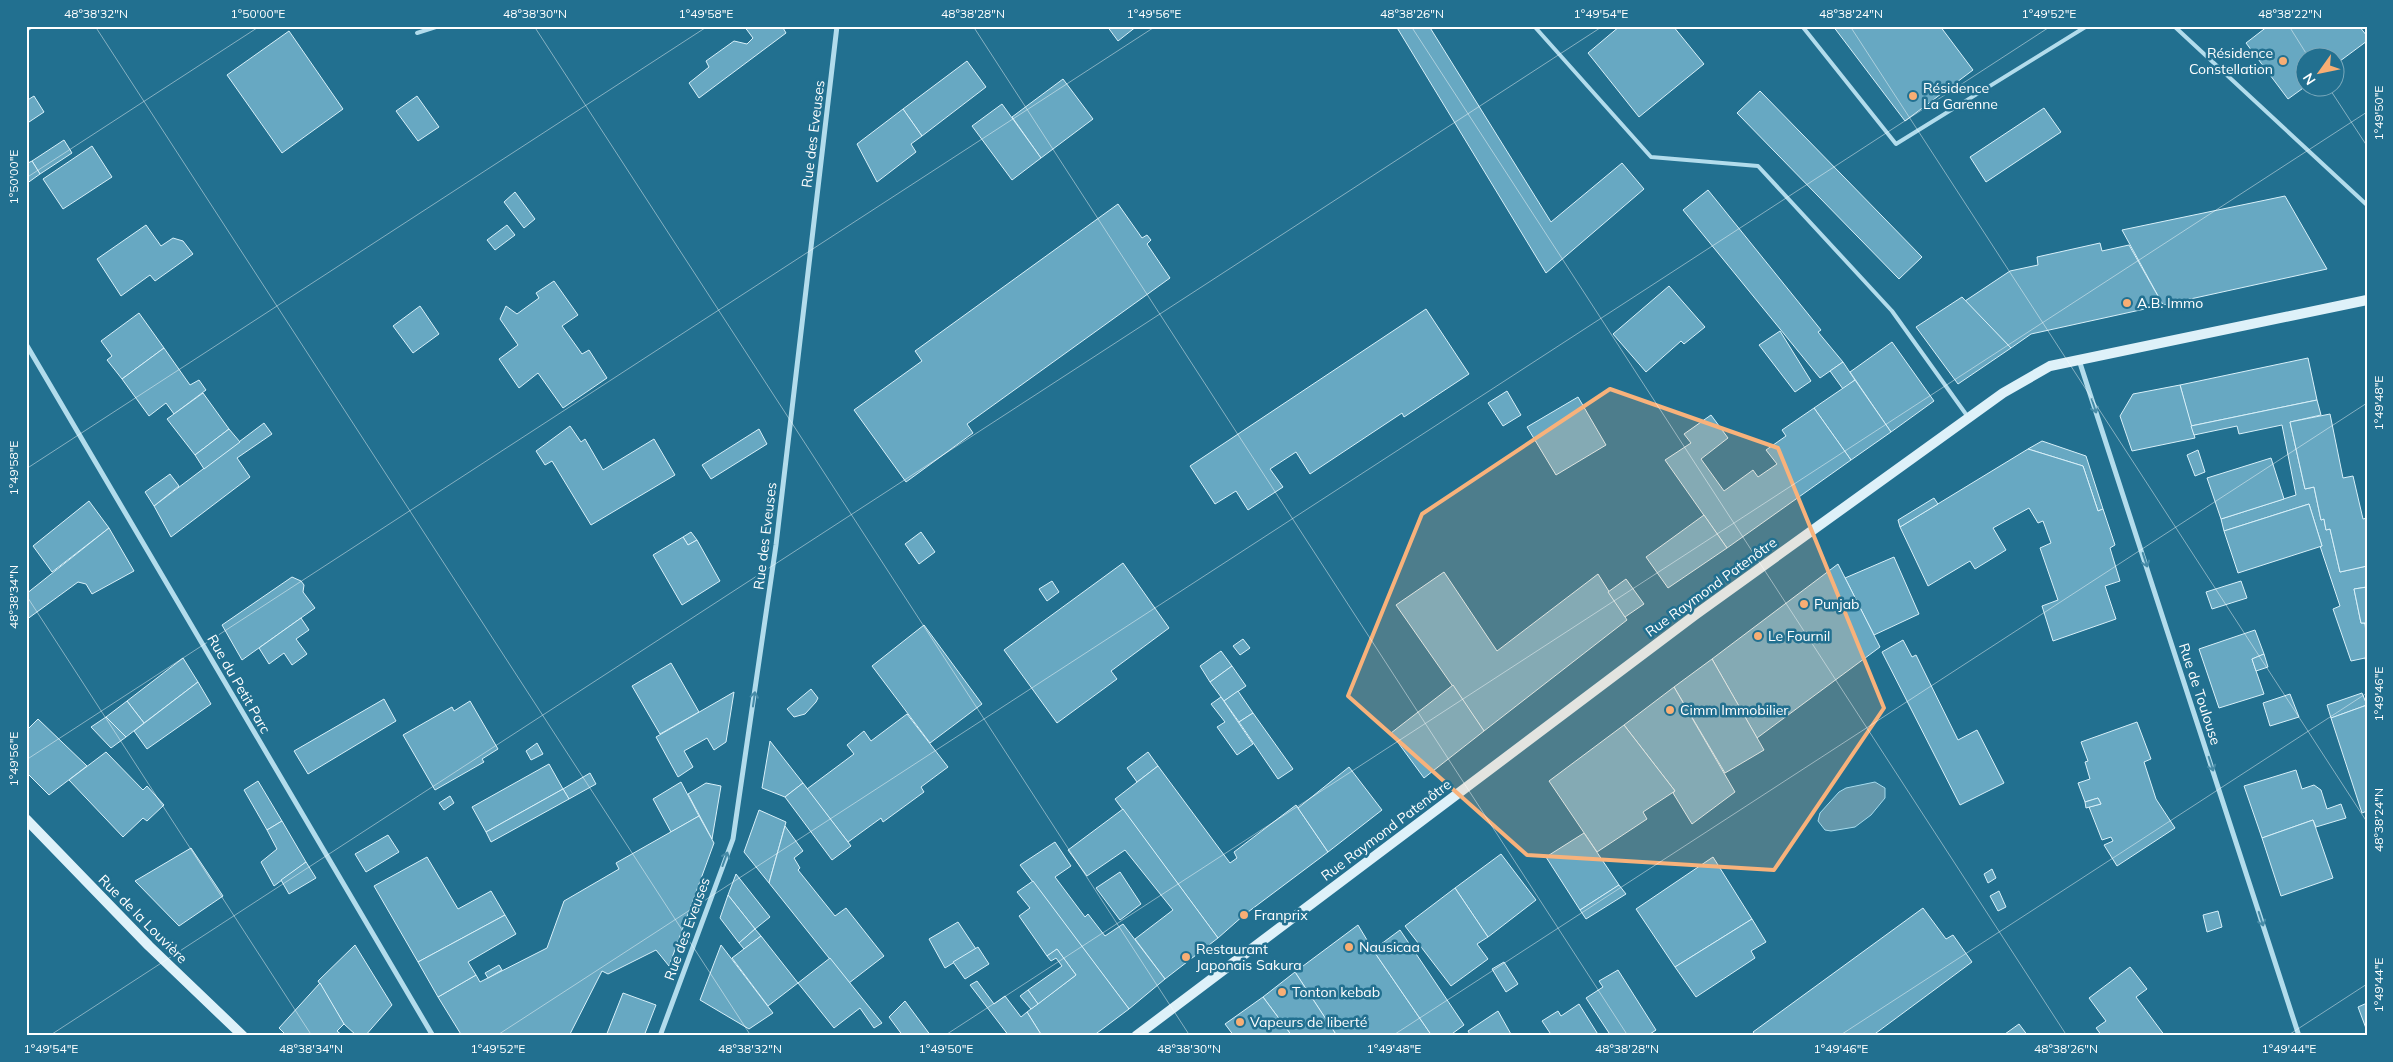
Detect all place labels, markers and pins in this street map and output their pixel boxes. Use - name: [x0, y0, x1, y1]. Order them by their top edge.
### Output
- place label: Résidence Constellation: [2189, 44, 2273, 78]
- marker: Résidence Constellation: [2277, 55, 2289, 67]
- place label: Résidence La Garenne: [1923, 79, 1998, 113]
- marker: Résidence La Garenne: [1907, 90, 1919, 102]
- place label: A.B. Immo: [2137, 294, 2203, 312]
- marker: A.B. Immo: [2121, 297, 2133, 309]
- place label: Punjab: [1814, 595, 1859, 613]
- marker: Punjab: [1798, 598, 1810, 610]
- place label: Le Fournil: [1768, 627, 1830, 645]
- marker: Le Fournil: [1752, 630, 1764, 642]
- place label: Cimm Immobilier: [1680, 701, 1789, 719]
- marker: Cimm Immobilier: [1664, 704, 1676, 716]
- place label: Franprix: [1254, 906, 1308, 924]
- marker: Franprix: [1238, 909, 1250, 921]
- place label: Nausicaa: [1359, 938, 1420, 956]
- place label: Restaurant Japonais Sakura: [1196, 940, 1302, 974]
- marker: Nausicaa: [1343, 941, 1355, 953]
- marker: Restaurant Japonais Sakura: [1180, 951, 1192, 963]
- place label: Tonton kebab: [1292, 983, 1380, 1001]
- marker: Tonton kebab: [1276, 986, 1288, 998]
- place label: Vapeurs de liberté: [1250, 1013, 1367, 1031]
- marker: Vapeurs de liberté: [1234, 1016, 1246, 1028]

